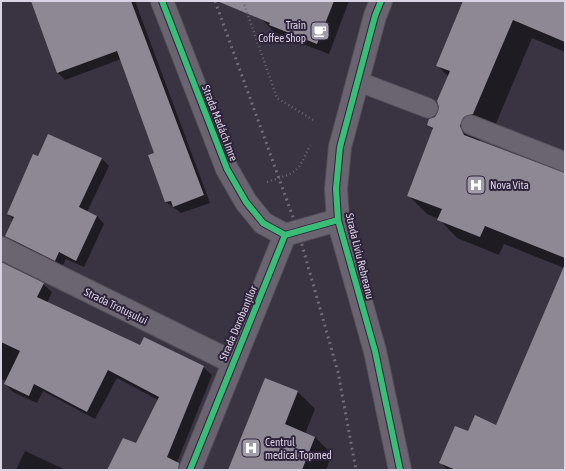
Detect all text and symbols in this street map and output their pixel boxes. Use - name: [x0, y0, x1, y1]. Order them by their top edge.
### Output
- place label: Train Coffee Shop: [258, 19, 306, 44]
- cafe icon: Train Coffee Shop: [309, 20, 331, 42]
- street label: Strada Madách Imre: [200, 83, 240, 163]
- hospital icon: Nova Vita: [465, 174, 487, 196]
- place label: Nova Vita: [490, 179, 529, 191]
- street label: Strada Liviu Rebreanu: [344, 212, 376, 300]
- street label: Strada Dorobanților: [217, 283, 259, 362]
- street label: Strada Trotușului: [82, 286, 150, 326]
- place label: Centrul medical Topmed: [265, 436, 332, 461]
- hospital icon: Centrul medical Topmed: [240, 437, 262, 459]

